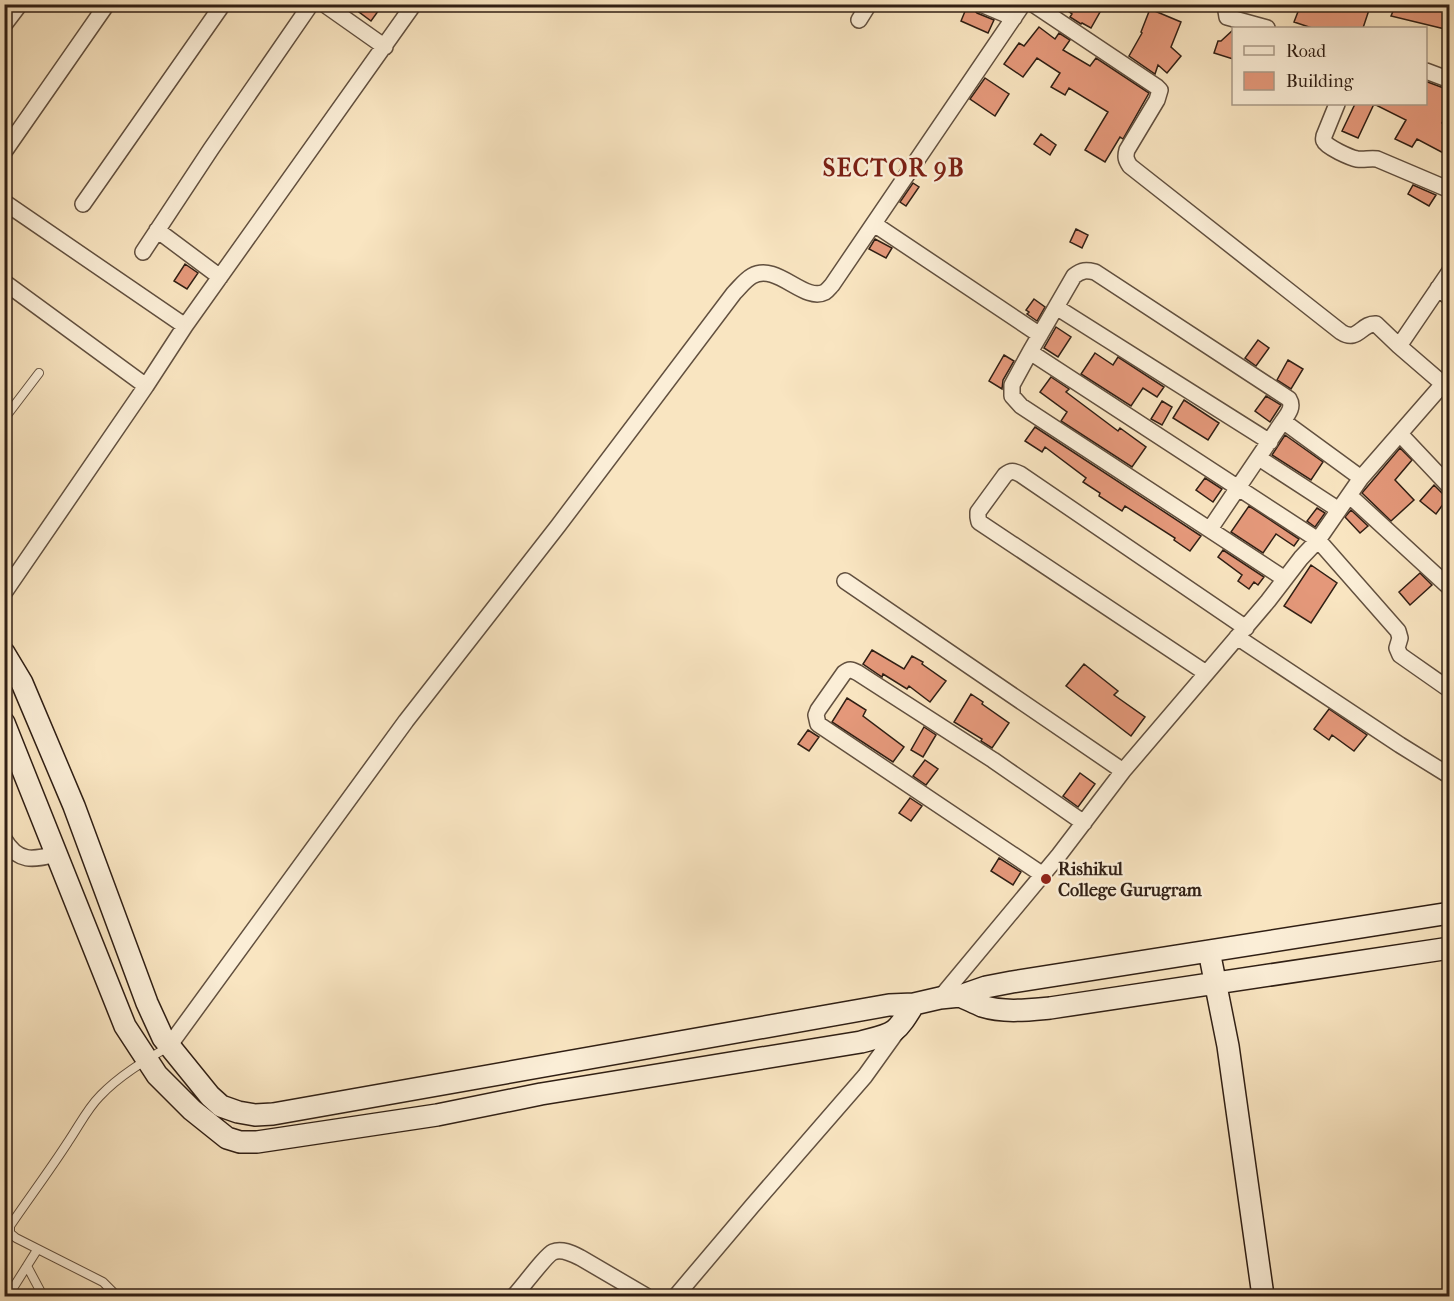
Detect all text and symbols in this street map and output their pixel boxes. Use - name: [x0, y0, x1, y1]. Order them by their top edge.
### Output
- legend: [1232, 27, 1427, 105]
- text: Road: [1286, 41, 1326, 62]
- text: Building: [1286, 71, 1354, 92]
- district label: SECTOR 9B: [823, 154, 965, 182]
- place label: Rishikul College Gurugram: [1058, 859, 1203, 901]
- marker: Rishikul College Gurugram: [1039, 872, 1053, 886]

